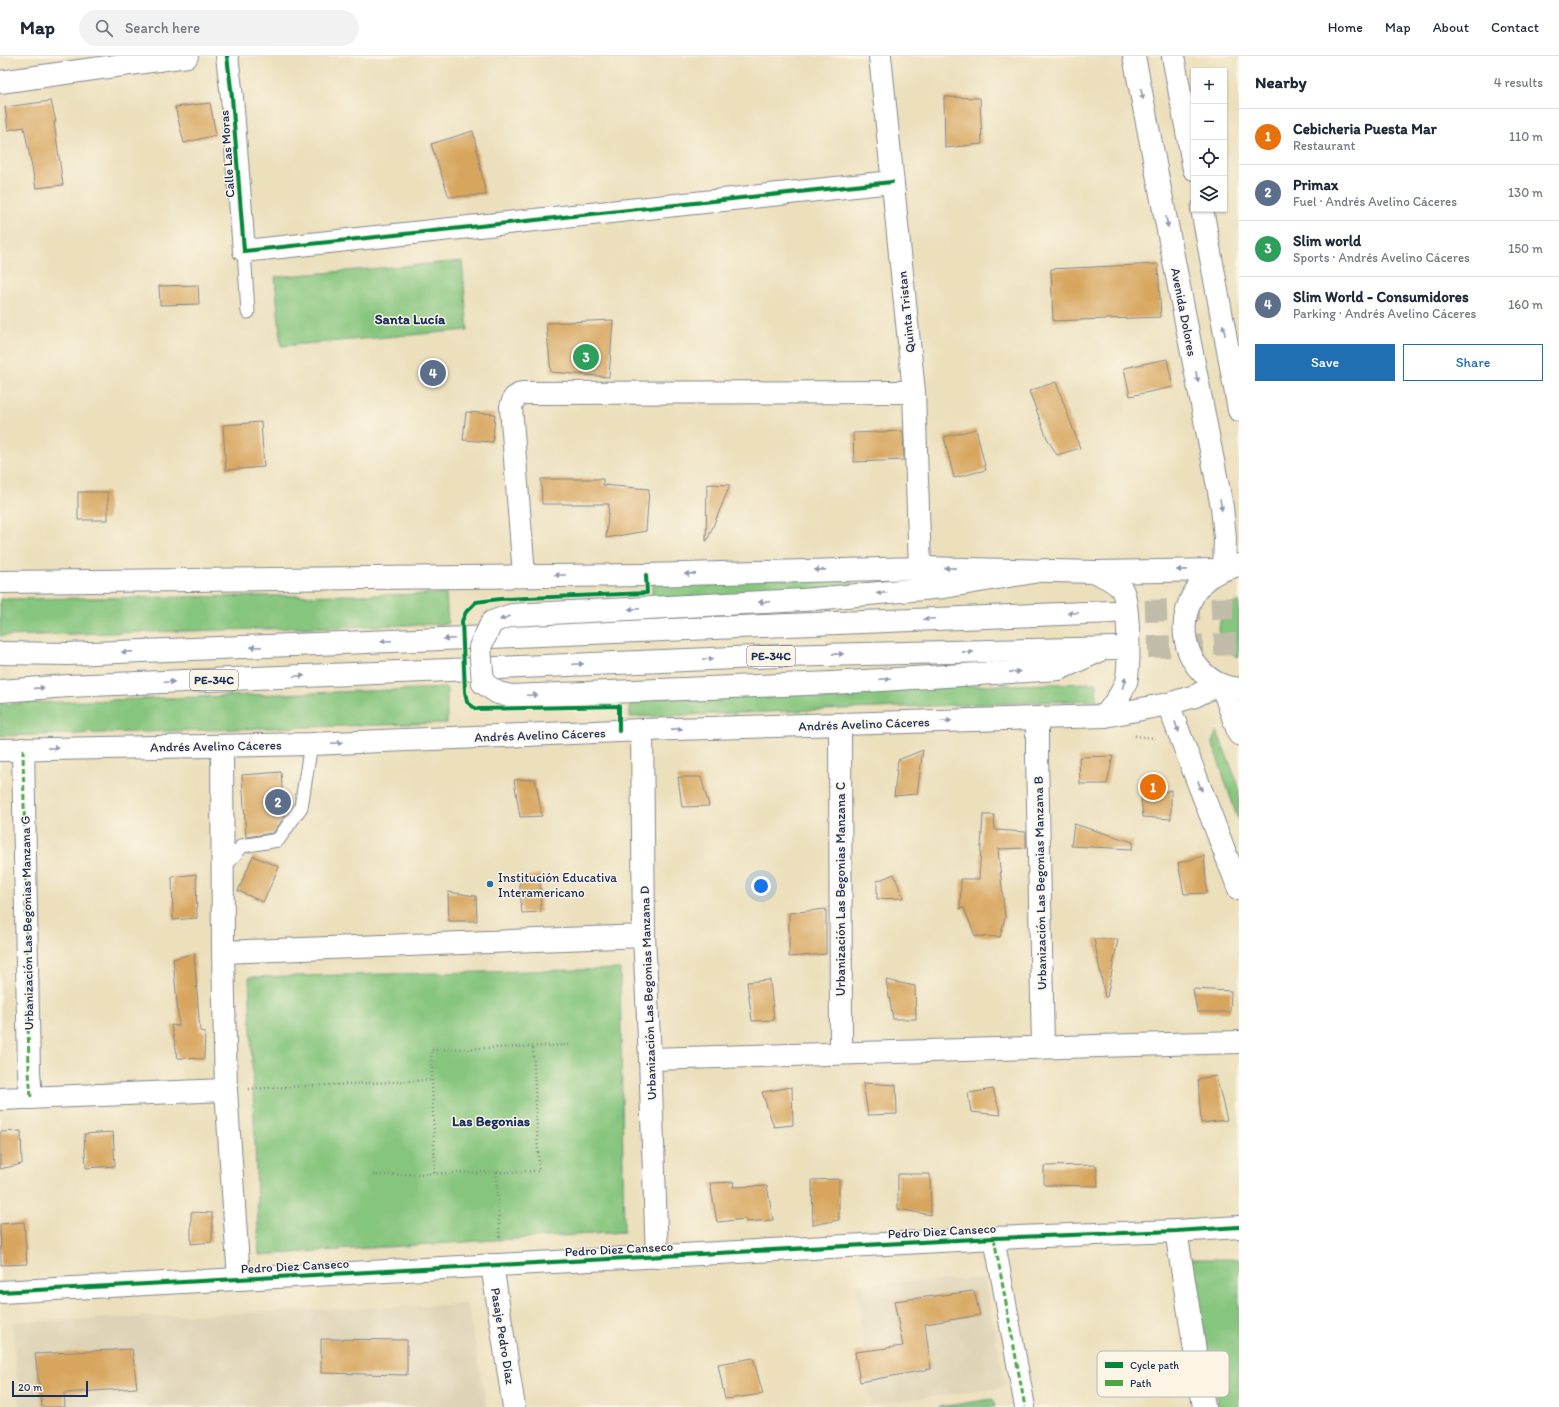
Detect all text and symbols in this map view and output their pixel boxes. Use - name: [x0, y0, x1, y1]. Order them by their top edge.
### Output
- search box: [79, 10, 359, 46]
- text: Map: [20, 16, 55, 39]
- icon: search: [93, 17, 115, 39]
- text: Search here: [125, 19, 200, 37]
- text: Home: [1328, 19, 1363, 36]
- text: Map: [1385, 19, 1411, 36]
- text: About: [1433, 19, 1469, 36]
- text: Contact: [1491, 19, 1539, 36]
- map controls: [1191, 68, 1227, 212]
- button: +: [1191, 68, 1227, 104]
- text: Nearby: [1255, 72, 1307, 92]
- text: 4 results: [1494, 75, 1543, 90]
- one-way arrow: [1139, 88, 1145, 100]
- button: −: [1191, 104, 1227, 140]
- street label: Calle Las Moras: [216, 109, 238, 198]
- text: Cebicheria Puesta Mar: [1293, 120, 1437, 138]
- text: 1: [1265, 129, 1271, 144]
- text: 110 m: [1509, 129, 1543, 144]
- text: Restaurant: [1293, 138, 1355, 153]
- button: locate: [1191, 140, 1227, 176]
- button: layers: [1191, 176, 1227, 212]
- text: Primax: [1293, 176, 1338, 194]
- text: 2: [1265, 185, 1271, 200]
- text: 130 m: [1508, 185, 1543, 200]
- text: Fuel · Andrés Avelino Cáceres: [1293, 194, 1457, 209]
- one-way arrow: [1164, 216, 1170, 228]
- text: Slim world: [1293, 232, 1361, 250]
- text: 3: [1264, 241, 1272, 256]
- text: 150 m: [1508, 241, 1543, 256]
- text: Sports · Andrés Avelino Cáceres: [1293, 250, 1470, 265]
- street label: Avenida Dolores: [1168, 266, 1200, 358]
- street label: Quinta Tristan: [894, 270, 918, 354]
- text: Slim World - Consumidores: [1293, 288, 1469, 306]
- text: 4: [1264, 297, 1272, 312]
- text: 160 m: [1508, 297, 1543, 312]
- text: Parking · Andrés Avelino Cáceres: [1293, 306, 1476, 321]
- district label: Santa Lucía: [375, 311, 446, 328]
- one-way arrow: [1221, 324, 1227, 336]
- pin: 3: [573, 342, 599, 372]
- button: Save: [1255, 344, 1395, 381]
- button: Share: [1403, 344, 1543, 381]
- pin: 4: [420, 358, 446, 388]
- one-way arrow: [1194, 371, 1200, 383]
- one-way arrow: [1218, 499, 1224, 511]
- one-way arrow: [943, 565, 956, 571]
- one-way arrow: [813, 567, 826, 573]
- one-way arrow: [1176, 567, 1188, 574]
- one-way arrow: [684, 570, 696, 577]
- one-way arrow: [553, 572, 566, 578]
- one-way arrow: [876, 589, 888, 596]
- one-way arrow: [758, 598, 770, 605]
- one-way arrow: [628, 605, 640, 612]
- one-way arrow: [1066, 610, 1079, 616]
- one-way arrow: [499, 615, 511, 621]
- one-way arrow: [922, 616, 935, 622]
- one-way arrow: [443, 635, 455, 642]
- one-way arrow: [380, 638, 392, 645]
- one-way arrow: [250, 643, 262, 650]
- road number: PE-34C: [747, 646, 795, 666]
- one-way arrow: [962, 648, 974, 655]
- one-way arrow: [120, 649, 133, 655]
- one-way arrow: [832, 651, 844, 658]
- one-way arrow: [702, 655, 714, 662]
- one-way arrow: [572, 661, 584, 668]
- one-way arrow: [1009, 668, 1021, 675]
- road number: PE-34C: [190, 670, 238, 690]
- one-way arrow: [293, 673, 305, 680]
- one-way arrow: [879, 676, 891, 683]
- one-way arrow: [1121, 677, 1127, 689]
- one-way arrow: [163, 679, 176, 685]
- one-way arrow: [33, 685, 45, 692]
- one-way arrow: [526, 692, 539, 698]
- street label: Andrés Avelino Cáceres: [798, 714, 930, 734]
- one-way arrow: [940, 718, 953, 724]
- one-way arrow: [1174, 721, 1180, 733]
- street label: Andrés Avelino Cáceres: [474, 725, 606, 745]
- one-way arrow: [671, 726, 684, 732]
- street label: Andrés Avelino Cáceres: [150, 737, 282, 755]
- one-way arrow: [331, 740, 343, 747]
- one-way arrow: [47, 745, 60, 751]
- pin: 1: [1140, 772, 1166, 802]
- street label: Urbanización Las Begonias Manzana B: [1031, 776, 1049, 990]
- one-way arrow: [1197, 781, 1203, 793]
- street label: Urbanización Las Begonias Manzana C: [833, 782, 848, 996]
- pin: 2: [265, 787, 291, 817]
- street label: Urbanización Las Begonias Manzana G: [18, 815, 36, 1031]
- place label: Institución Educativa Interamericano: [498, 870, 617, 900]
- your location: [751, 876, 771, 896]
- marker: Institución Educativa Interamericano: [485, 879, 495, 889]
- street label: Urbanización Las Begonias Manzana D: [637, 885, 659, 1100]
- district label: Las Begonias: [452, 1113, 530, 1130]
- street label: Pedro Diez Canseco: [887, 1221, 997, 1241]
- street label: Pedro Diez Canseco: [564, 1239, 674, 1259]
- street label: Pedro Diez Canseco: [240, 1256, 350, 1276]
- street label: Pasaje Pedro Díaz: [488, 1287, 518, 1385]
- legend: [1097, 1351, 1229, 1397]
- text: Cycle path: [1130, 1359, 1179, 1372]
- text: Path: [1130, 1377, 1152, 1390]
- scale bar: [12, 1379, 88, 1398]
- text: 20 m: [18, 1381, 42, 1394]

